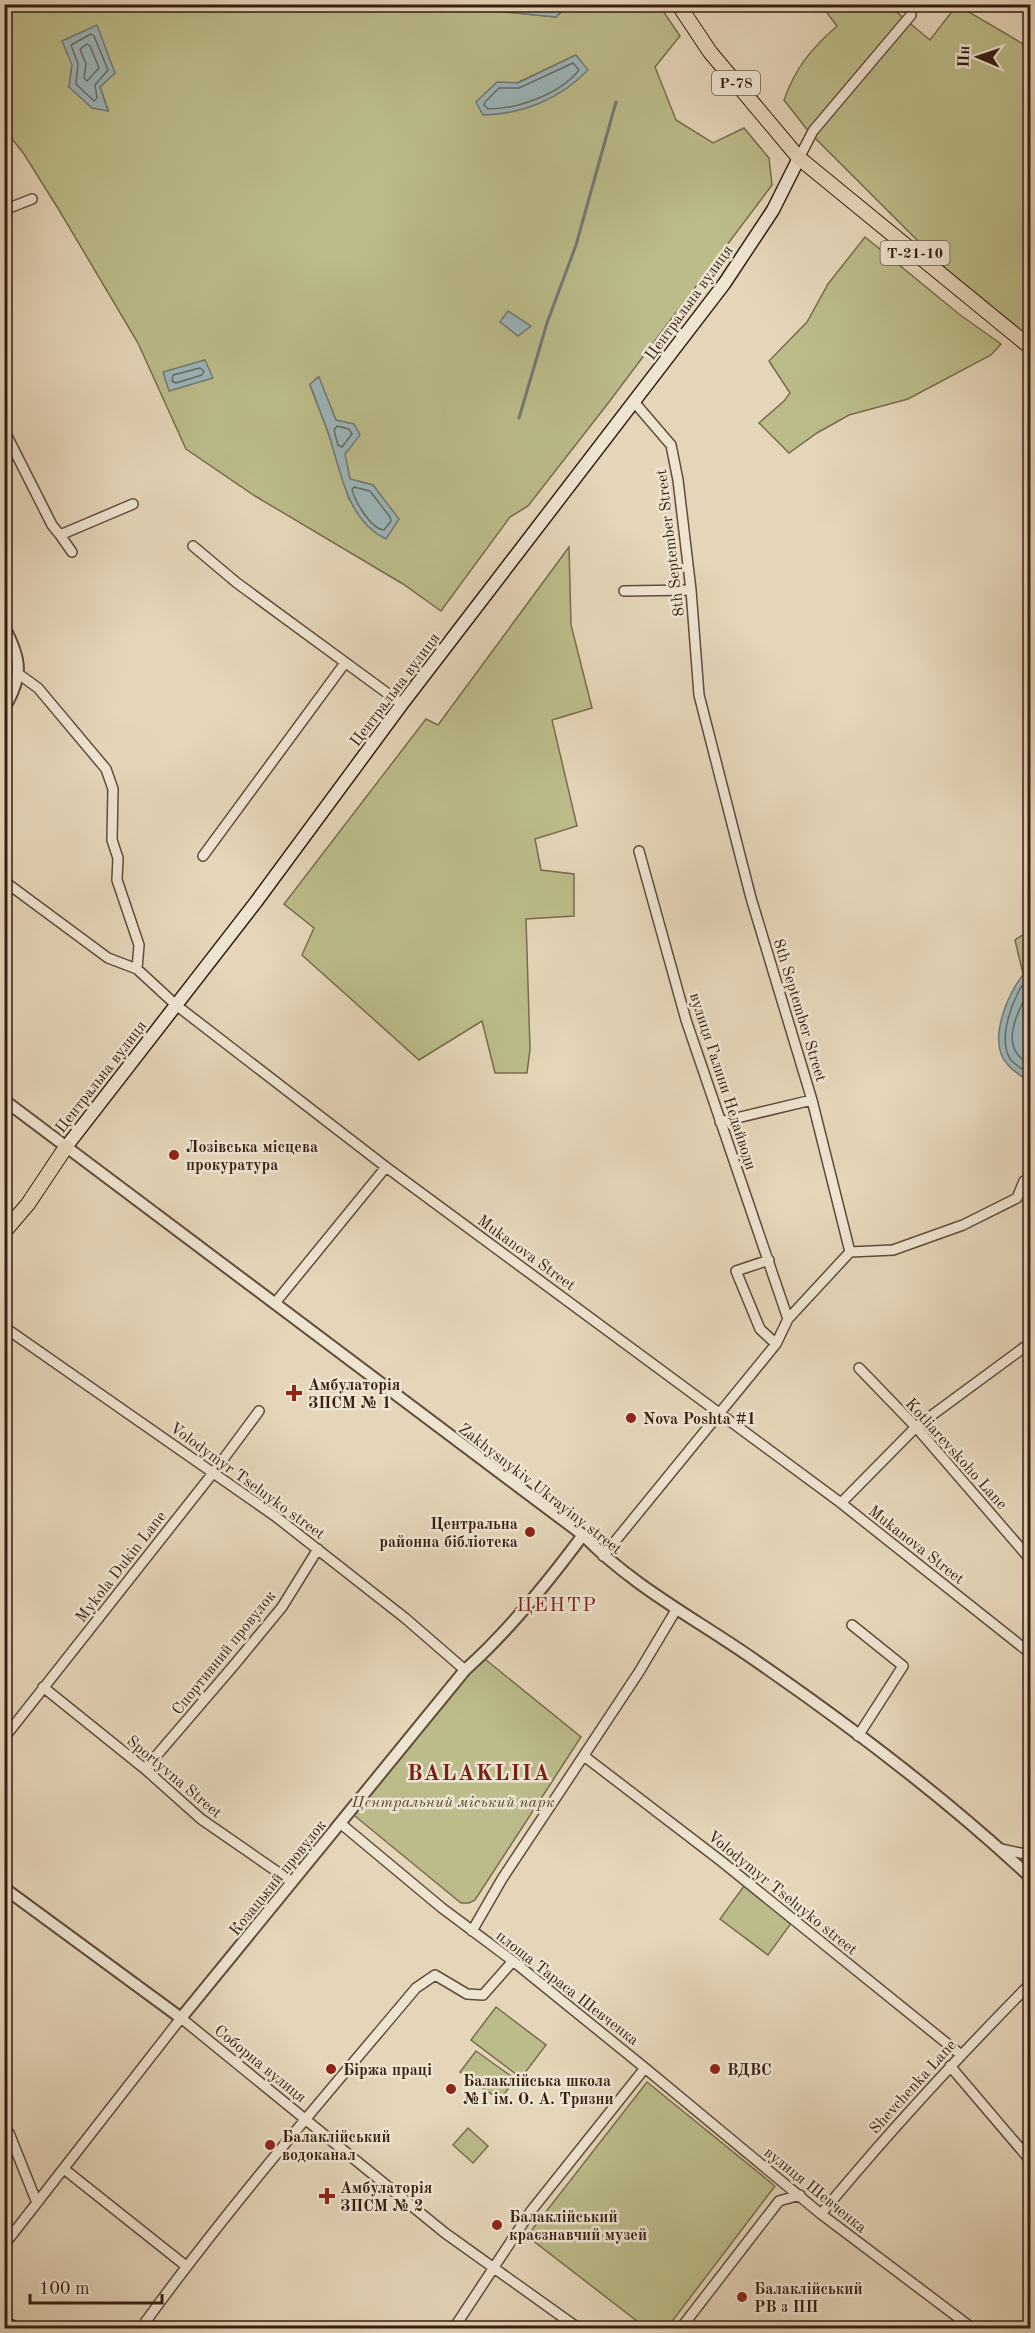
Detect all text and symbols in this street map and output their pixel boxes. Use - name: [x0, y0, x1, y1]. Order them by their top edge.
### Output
- north arrow: [948, 27, 1008, 87]
- text: Пн: [957, 45, 973, 68]
- road number: Р-78: [712, 71, 760, 95]
- road number: Т-21-10: [880, 241, 950, 265]
- street label: Центральна вулиця: [643, 243, 737, 364]
- street label: 8th September Street: [654, 468, 688, 617]
- street label: Центральна вулиця: [348, 630, 443, 750]
- street label: 8th September Street: [770, 937, 829, 1084]
- street label: вулиця Галини Недайводи: [686, 991, 758, 1172]
- street label: Центральна вулиця: [53, 1018, 150, 1136]
- place label: Лозівська місцева прокуратура: [186, 1140, 318, 1174]
- marker: Лозівська місцева прокуратура: [167, 1148, 181, 1162]
- street label: Mukanova Street: [474, 1213, 578, 1295]
- place label: Амбулаторія ЗПСМ № 1: [308, 1378, 400, 1412]
- marker: Амбулаторія ЗПСМ № 1: [285, 1384, 303, 1402]
- street label: Kotliarevskoho Lane: [902, 1396, 1009, 1513]
- marker: Nova Poshta #1: [624, 1411, 638, 1425]
- place label: Nova Poshta #1: [643, 1412, 756, 1428]
- street label: Volodymyr Tseluyko street: [166, 1420, 328, 1543]
- street label: Zakhysnykiv Ukrayiny street: [455, 1421, 625, 1558]
- street label: Mukanova Street: [865, 1503, 967, 1588]
- street label: Mykola Dukin Lane: [73, 1509, 170, 1626]
- place label: Центральна районна бібліотека: [379, 1517, 518, 1551]
- marker: Центральна районна бібліотека: [523, 1525, 537, 1539]
- street label: Спортивний провулок: [170, 1588, 279, 1718]
- district label: ЦЕНТР: [517, 1596, 597, 1616]
- street label: Sportyvna Street: [123, 1733, 225, 1822]
- district label: BALAKLIIA: [407, 1763, 551, 1785]
- park label: Центральний міський парк: [350, 1795, 555, 1811]
- street label: Козацький провулок: [227, 1817, 330, 1939]
- street label: Volodymyr Tseluyko street: [704, 1828, 860, 1959]
- street label: площа Тараса Шевченка: [492, 1928, 641, 2049]
- street label: Соборна вулиця: [211, 2023, 309, 2106]
- street label: Shevchenka Lane: [867, 2037, 960, 2138]
- marker: Біржа праці: [324, 2062, 338, 2076]
- marker: ВДВС: [708, 2062, 722, 2076]
- place label: Біржа праці: [343, 2063, 432, 2079]
- place label: ВДВС: [727, 2063, 772, 2079]
- place label: Балаклійська школа №1 ім. О. А. Тризни: [463, 2074, 614, 2108]
- marker: Балаклійська школа №1 ім. О. А. Тризни: [444, 2082, 458, 2096]
- place label: Балаклійський водоканал: [282, 2130, 391, 2164]
- marker: Балаклійський водоканал: [263, 2138, 277, 2152]
- street label: вулиця Шевченка: [761, 2145, 869, 2237]
- place label: Амбулаторія ЗПСМ № 2: [340, 2181, 432, 2215]
- marker: Амбулаторія ЗПСМ № 2: [318, 2187, 336, 2205]
- place label: Балаклійський краєзнавчий музей: [509, 2210, 647, 2244]
- marker: Балаклійський краєзнавчий музей: [490, 2218, 504, 2232]
- scale bar: [30, 2267, 162, 2305]
- text: 100 m: [39, 2280, 90, 2298]
- place label: Балаклійський РВ з ПП: [754, 2282, 863, 2316]
- marker: Балаклійський РВ з ПП: [735, 2290, 749, 2304]

